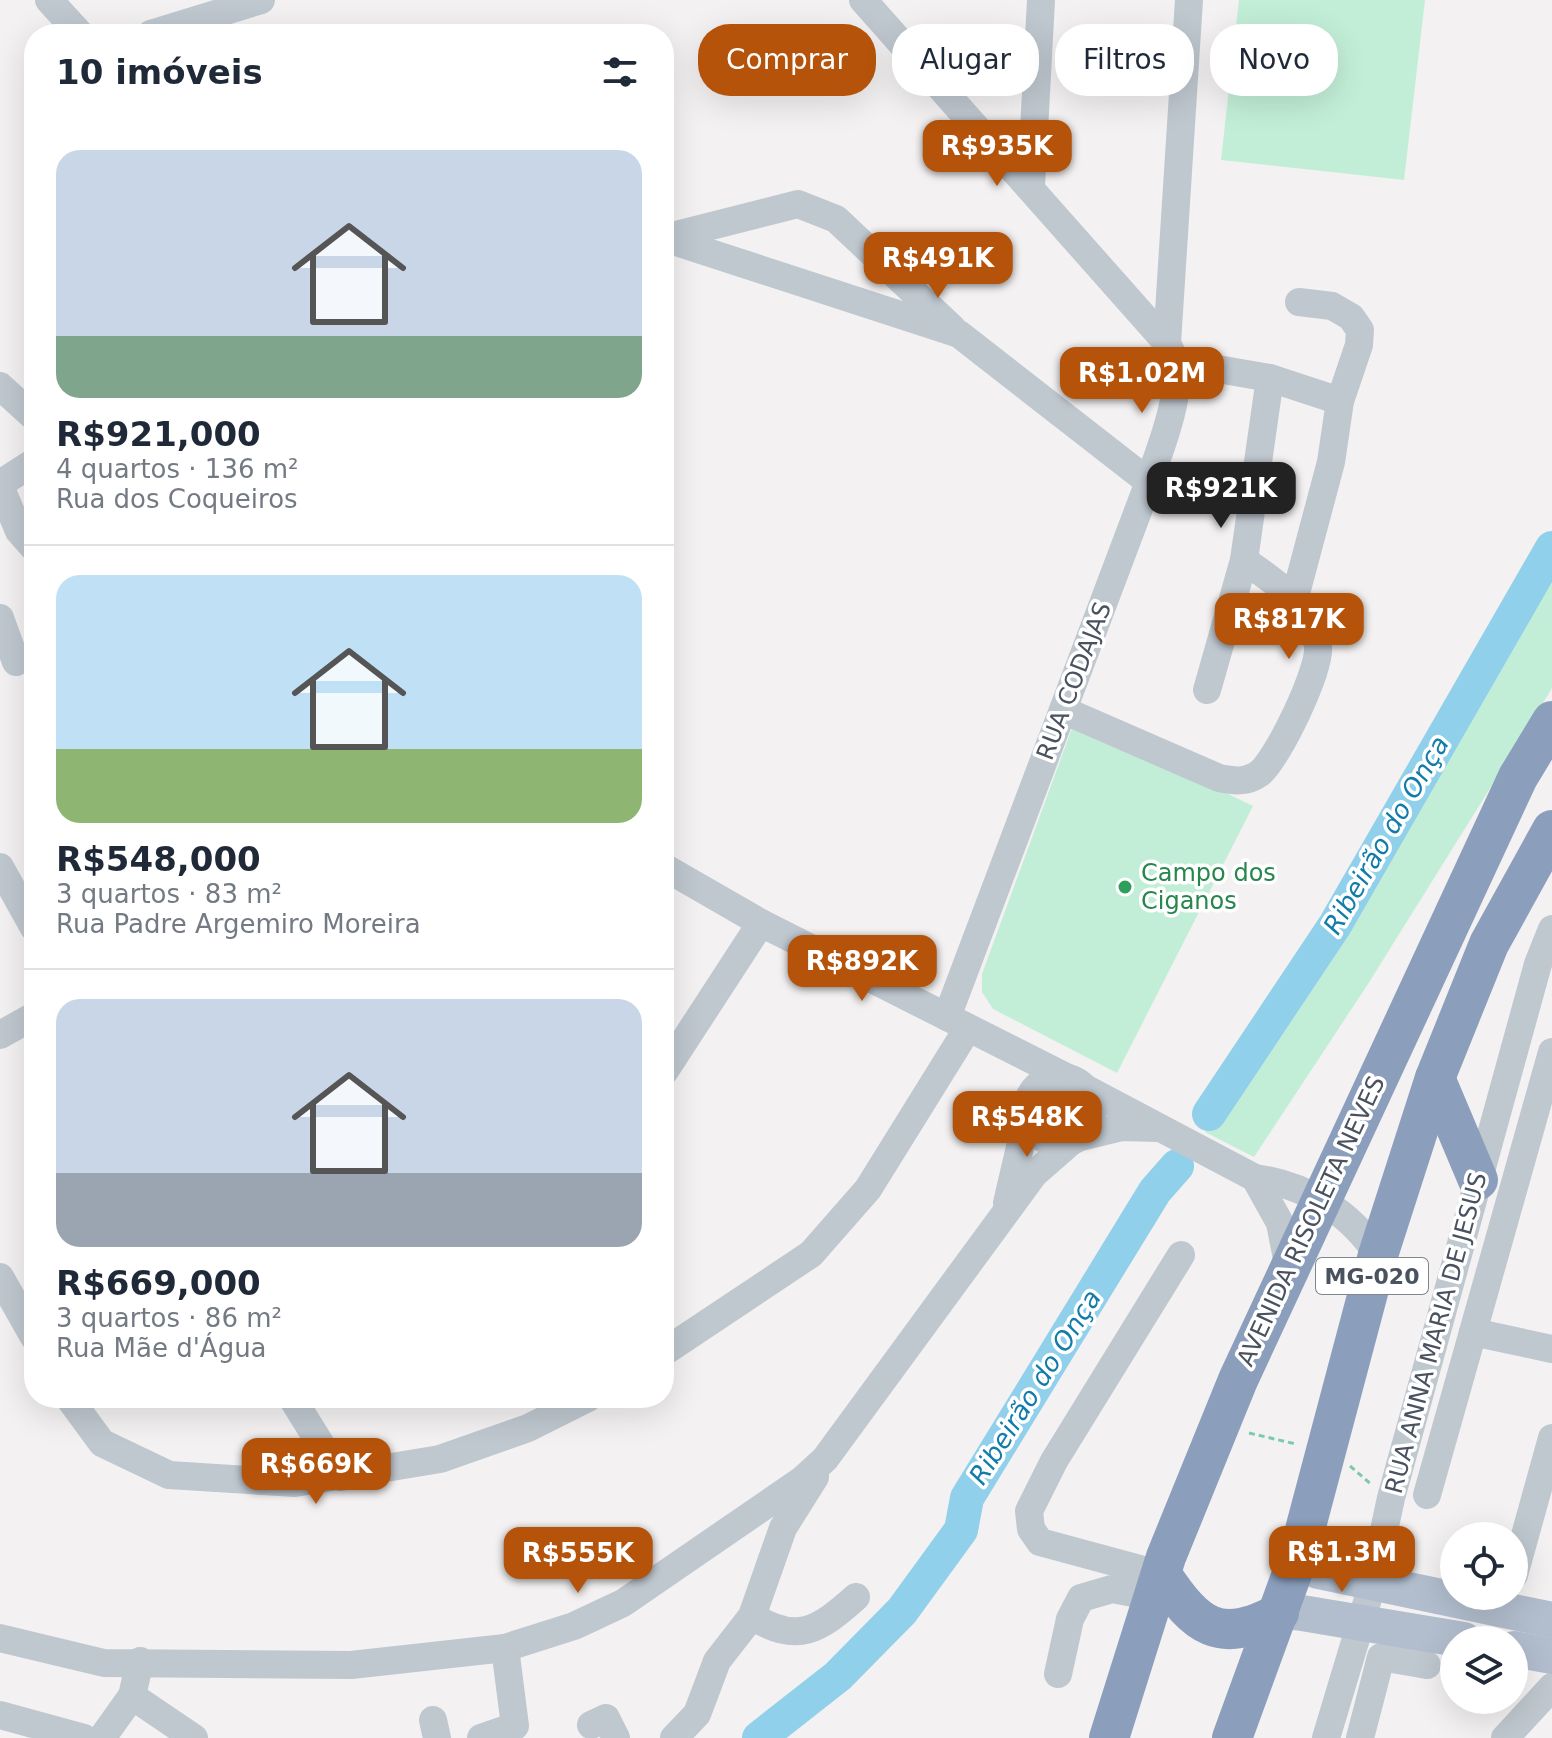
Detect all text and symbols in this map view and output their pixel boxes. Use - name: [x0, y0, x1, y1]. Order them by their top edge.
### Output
- chip: Comprar: [698, 24, 876, 96]
- chip: Alugar: [892, 24, 1039, 96]
- chip: Filtros: [1055, 24, 1194, 96]
- chip: Novo: [1210, 24, 1338, 96]
- icon: filters: [598, 50, 642, 94]
- text: 10 imóveis: [56, 52, 263, 92]
- pin: R$935K: [932, 120, 1062, 188]
- text: R$935K: [941, 131, 1053, 161]
- icon: home: [277, 202, 421, 346]
- pin: R$491K: [873, 232, 1003, 300]
- text: R$491K: [882, 243, 994, 273]
- pin: R$1.02M: [1068, 347, 1216, 415]
- text: R$1.02M: [1078, 358, 1206, 388]
- text: R$921,000: [56, 414, 261, 454]
- text: 4 quartos · 136 m²: [56, 454, 299, 484]
- pin: R$921K: [1156, 462, 1286, 530]
- text: R$921K: [1165, 473, 1277, 503]
- text: Rua dos Coqueiros: [56, 484, 298, 514]
- pin: R$817K: [1224, 593, 1354, 661]
- street label: RUA CODAJAS: [1031, 598, 1117, 764]
- text: R$817K: [1233, 604, 1345, 634]
- icon: home: [277, 627, 421, 771]
- water label: Ribeirão do Onça: [1317, 731, 1455, 939]
- text: R$548,000: [56, 839, 261, 879]
- place label: Campo dos Ciganos: [1141, 859, 1276, 915]
- marker: Campo dos Ciganos: [1116, 878, 1134, 896]
- text: 3 quartos · 83 m²: [56, 879, 282, 909]
- text: Rua Padre Argemiro Moreira: [56, 909, 421, 939]
- pin: R$892K: [797, 935, 927, 1003]
- text: R$892K: [806, 946, 918, 976]
- icon: home: [277, 1051, 421, 1195]
- street label: AVENIDA RISOLETA NEVES: [1231, 1072, 1391, 1370]
- pin: R$548K: [962, 1091, 1092, 1159]
- text: R$548K: [971, 1102, 1083, 1132]
- street label: RUA ANNA MARIA DE JESUS: [1380, 1169, 1492, 1497]
- road number: MG-020: [1316, 1258, 1428, 1294]
- text: R$669,000: [56, 1263, 261, 1303]
- water label: Ribeirão do Onça: [963, 1284, 1107, 1490]
- text: 3 quartos · 86 m²: [56, 1303, 282, 1333]
- text: Rua Mãe d'Água: [56, 1333, 267, 1363]
- pin: R$669K: [251, 1438, 381, 1506]
- text: R$669K: [260, 1449, 372, 1479]
- map controls: [1440, 1522, 1528, 1714]
- button: locate: [1440, 1522, 1528, 1610]
- pin: R$1.3M: [1277, 1526, 1407, 1594]
- pin: R$555K: [513, 1527, 643, 1595]
- text: R$1.3M: [1287, 1537, 1397, 1567]
- text: R$555K: [522, 1538, 634, 1568]
- button: layers: [1440, 1626, 1528, 1714]

